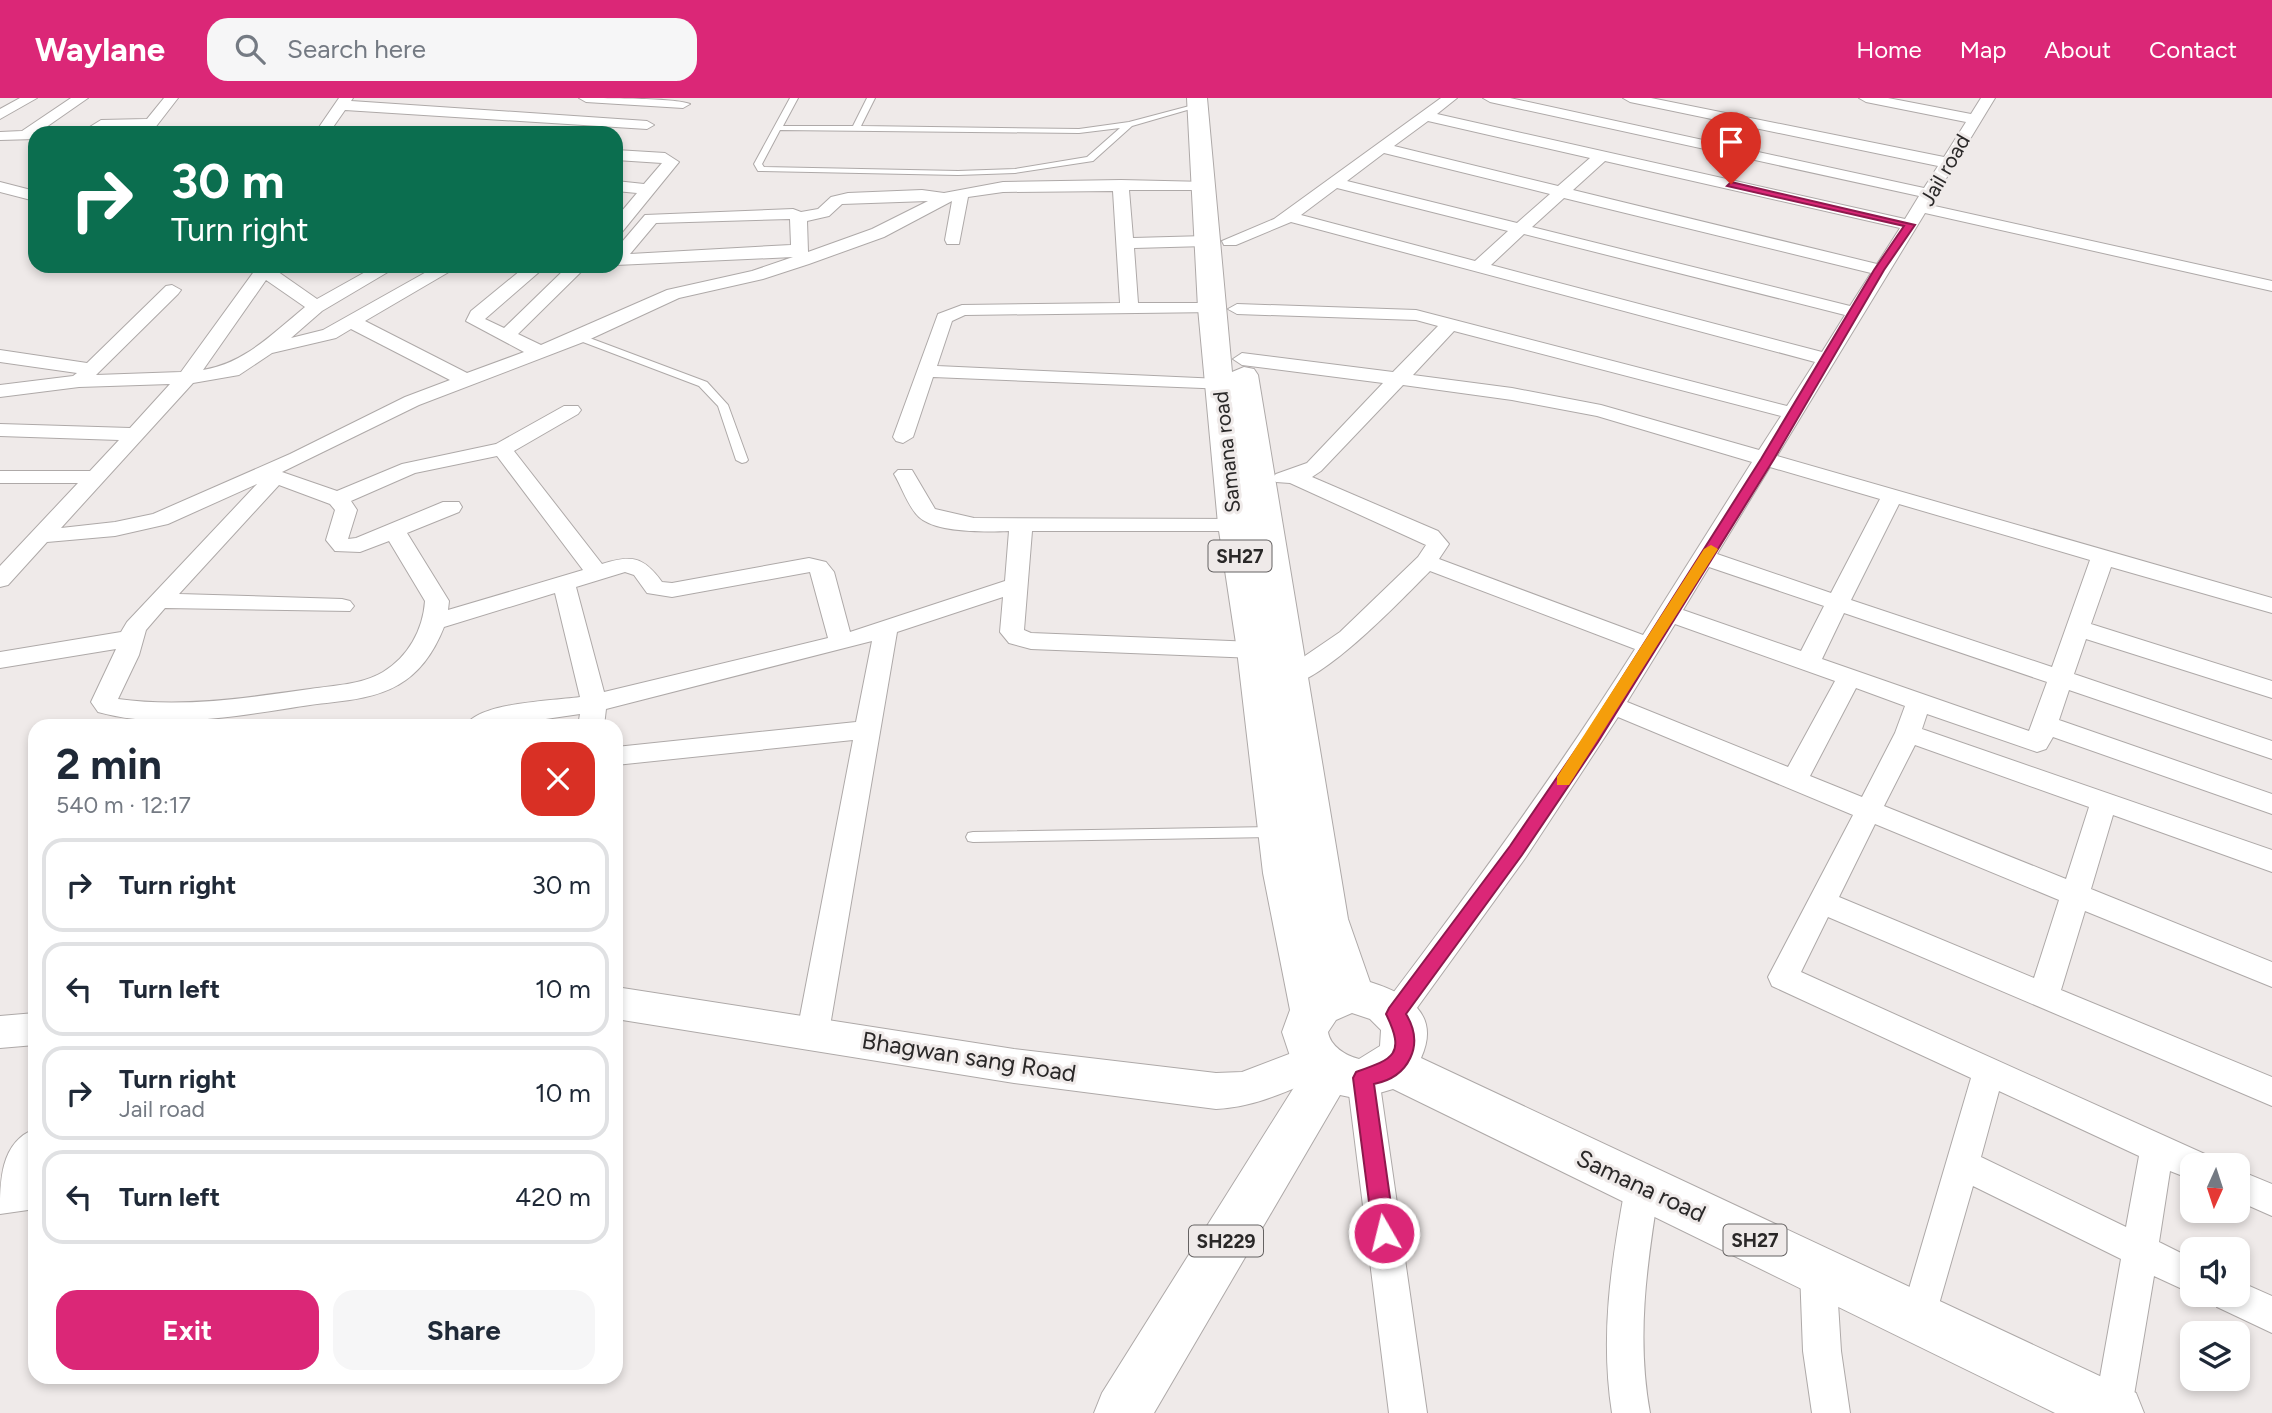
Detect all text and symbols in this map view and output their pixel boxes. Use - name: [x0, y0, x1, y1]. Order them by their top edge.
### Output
- search box: [207, 18, 697, 81]
- text: Waylane: [35, 30, 165, 69]
- icon: search: [231, 30, 269, 68]
- text: Search here: [287, 33, 426, 65]
- text: Home: [1856, 35, 1922, 64]
- text: Map: [1960, 35, 2006, 64]
- text: About: [2044, 35, 2111, 64]
- text: Contact: [2149, 35, 2237, 64]
- pin: [1701, 112, 1761, 184]
- icon: arrive: [1712, 123, 1750, 161]
- street label: Jail road: [1914, 130, 1975, 210]
- text: 30 m: [171, 151, 284, 210]
- icon: right: [56, 154, 147, 245]
- text: Turn right: [171, 211, 309, 249]
- street label: Samana road: [1208, 390, 1245, 514]
- road number: SH27: [1208, 540, 1272, 572]
- text: 2 min: [56, 739, 162, 790]
- button: close: [521, 742, 595, 816]
- text: 540 m · 12:17: [56, 791, 191, 819]
- icon: right: [60, 866, 98, 904]
- text: Turn right: [119, 869, 236, 901]
- text: 30 m: [532, 869, 591, 901]
- icon: left: [60, 970, 98, 1008]
- text: Turn left: [119, 973, 220, 1005]
- text: 10 m: [535, 973, 591, 1005]
- street label: Bhagwan sang Road: [860, 1025, 1078, 1088]
- text: Turn right: [119, 1063, 236, 1095]
- icon: right: [60, 1074, 98, 1112]
- text: 10 m: [535, 1077, 591, 1109]
- text: Jail road: [119, 1095, 205, 1123]
- street label: Samana road: [1572, 1143, 1711, 1228]
- north arrow: [2180, 1153, 2250, 1223]
- map controls: [2180, 1153, 2250, 1391]
- icon: left: [60, 1178, 98, 1216]
- text: Turn left: [119, 1181, 220, 1213]
- text: 420 m: [515, 1181, 591, 1213]
- position arrow: [1347, 1196, 1421, 1270]
- road number: SH27: [1724, 1224, 1786, 1256]
- road number: SH229: [1189, 1226, 1263, 1256]
- button: sound: [2180, 1237, 2250, 1307]
- button: Exit: [56, 1290, 319, 1370]
- button: Share: [333, 1290, 595, 1370]
- button: layers: [2180, 1321, 2250, 1391]

